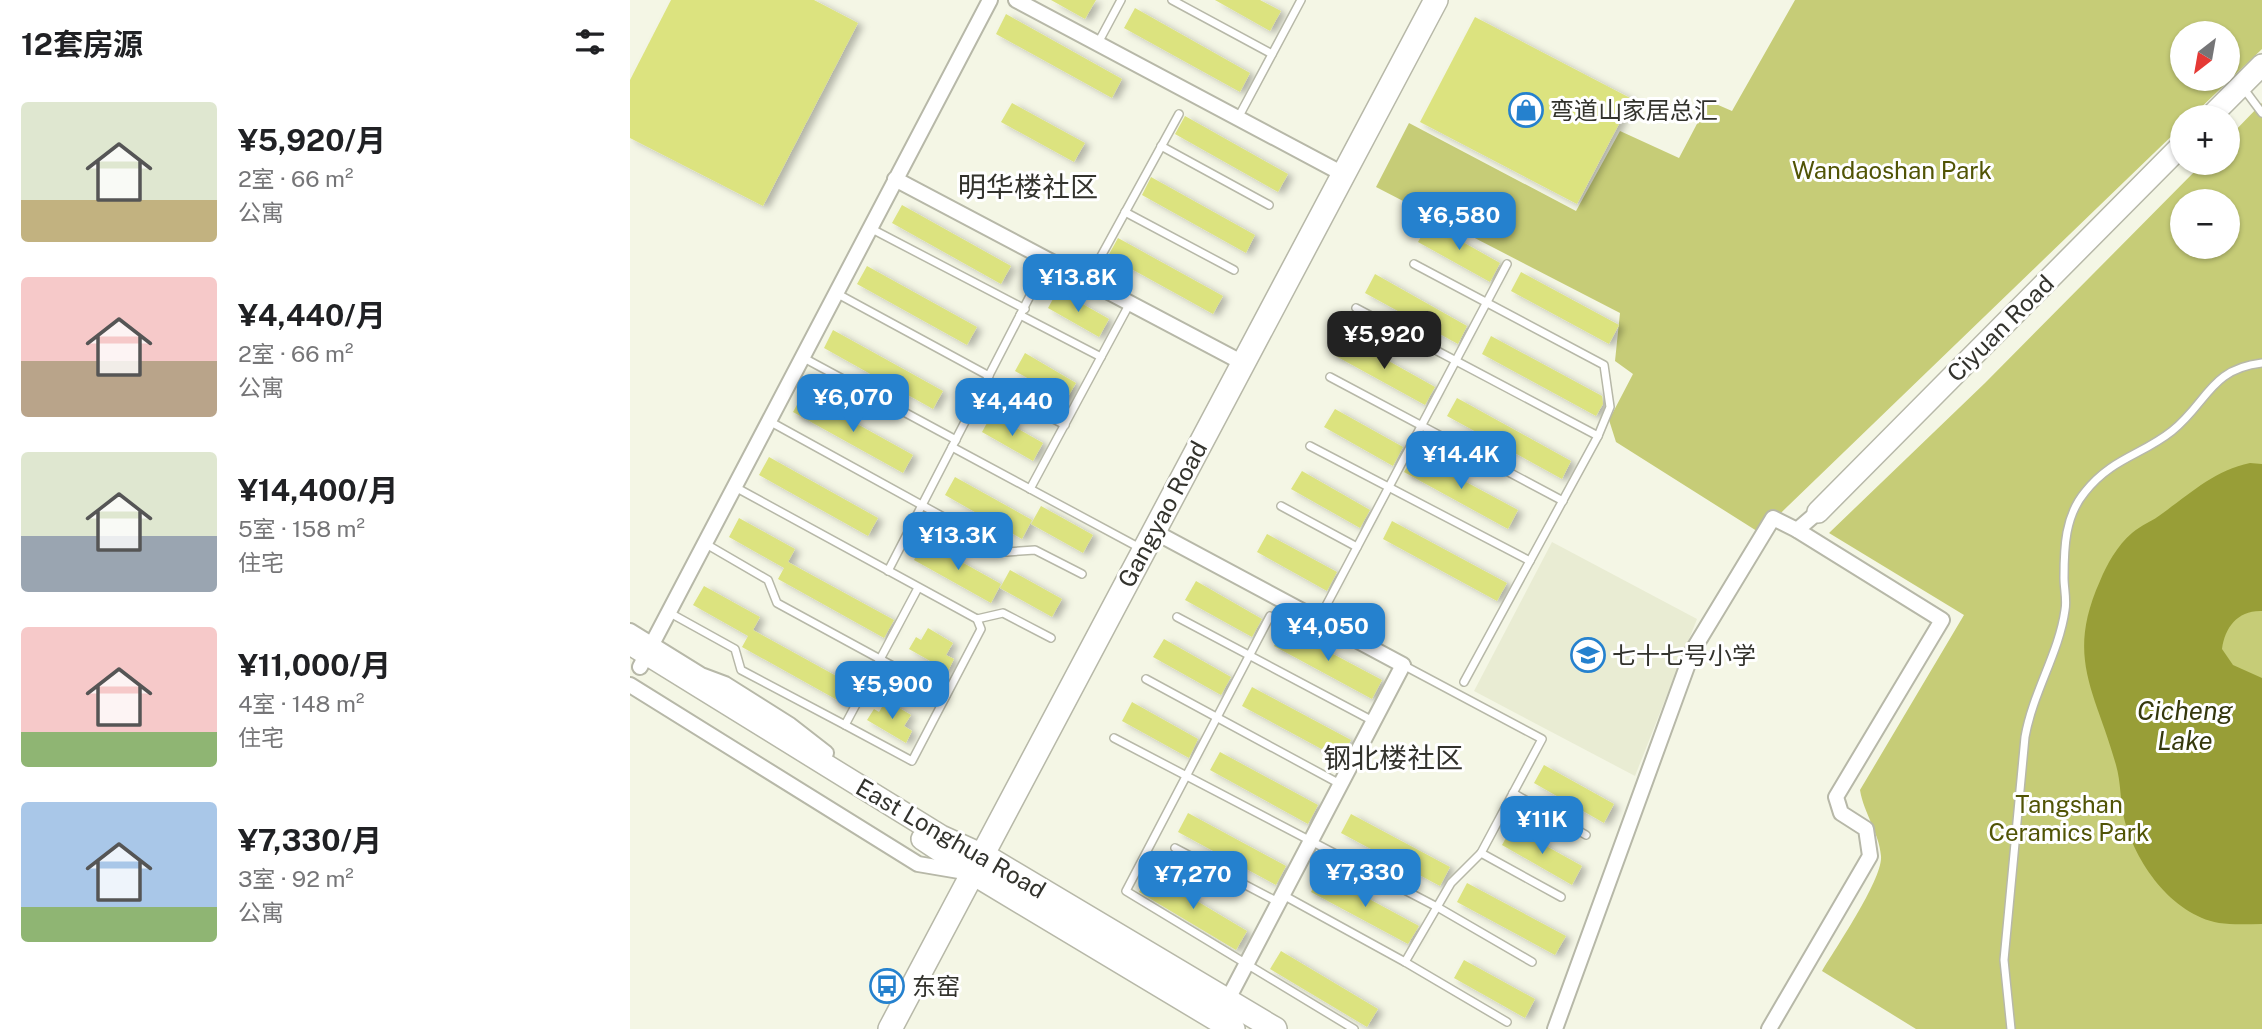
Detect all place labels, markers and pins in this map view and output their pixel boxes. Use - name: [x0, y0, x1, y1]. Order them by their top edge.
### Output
- shop icon: 弯道山家居总汇: [1507, 91, 1545, 129]
- place label: 弯道山家居总汇: [1550, 96, 1718, 124]
- pin: ¥6,580: [1402, 192, 1516, 252]
- pin: ¥13.8K: [1021, 254, 1135, 314]
- pin: ¥5,920: [1327, 312, 1441, 371]
- pin: ¥6,070: [796, 374, 910, 434]
- pin: ¥4,440: [955, 378, 1069, 438]
- pin: ¥14.4K: [1404, 432, 1518, 491]
- pin: ¥13.3K: [901, 512, 1015, 572]
- pin: ¥4,050: [1271, 604, 1385, 663]
- school or university icon: 七十七号小学: [1569, 636, 1607, 674]
- place label: 七十七号小学: [1612, 641, 1756, 669]
- pin: ¥5,900: [835, 662, 949, 721]
- pin: ¥11K: [1501, 796, 1583, 856]
- pin: ¥7,330: [1308, 850, 1422, 909]
- pin: ¥7,270: [1136, 852, 1250, 911]
- bus stop icon: 东窑: [868, 967, 906, 1005]
- place label: 东窑: [912, 972, 960, 1000]

